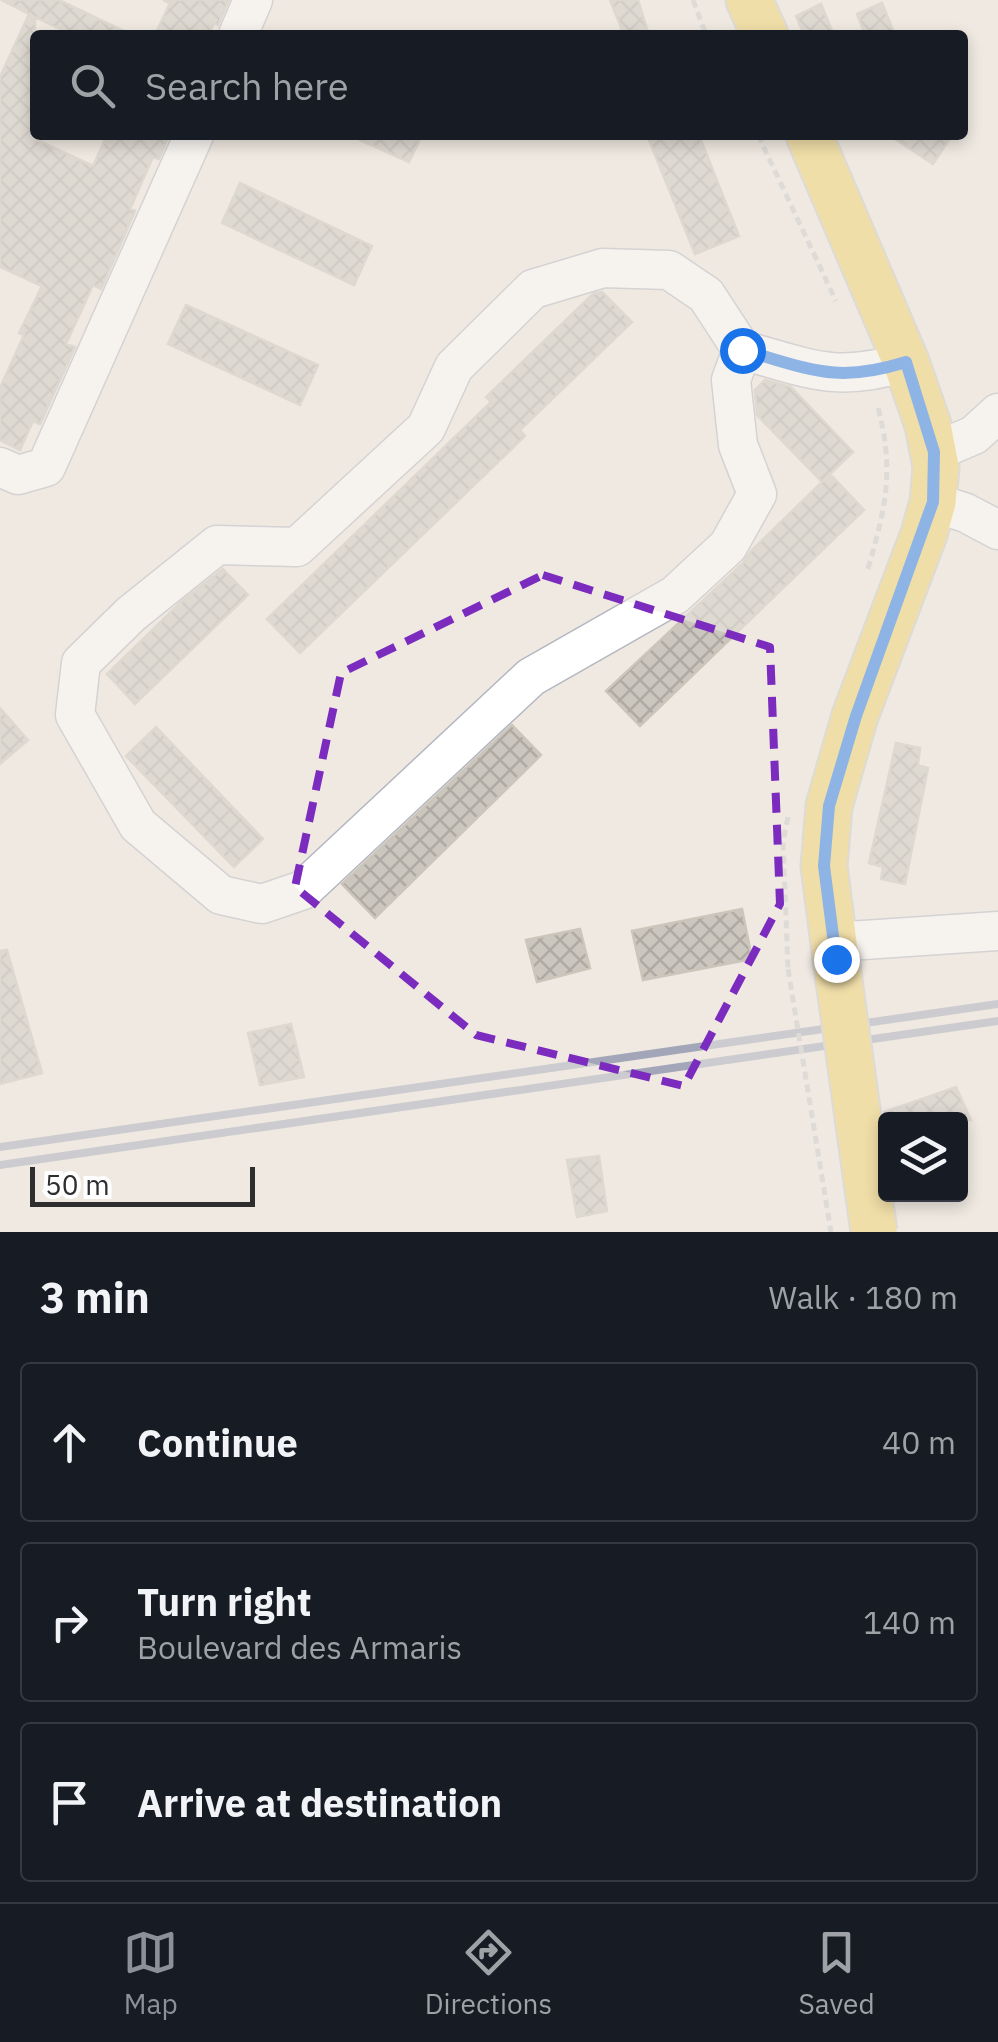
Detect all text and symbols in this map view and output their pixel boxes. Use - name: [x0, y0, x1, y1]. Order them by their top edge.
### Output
- search box: [30, 30, 968, 140]
- icon: search: [65, 58, 120, 113]
- text: Search here: [145, 61, 349, 110]
- route start: [720, 328, 766, 374]
- route end: [814, 937, 860, 983]
- map controls: [878, 1112, 968, 1202]
- button: layers: [878, 1112, 968, 1202]
- scale bar: [30, 1162, 255, 1206]
- text: 50 m: [45, 1166, 110, 1203]
- text: 3 min: [40, 1270, 150, 1325]
- text: Walk · 180 m: [769, 1276, 958, 1318]
- icon: ahead: [42, 1415, 97, 1470]
- text: Continue: [137, 1418, 298, 1467]
- text: 40 m: [882, 1421, 956, 1463]
- text: Turn right: [137, 1577, 312, 1626]
- icon: right: [42, 1595, 97, 1650]
- text: 140 m: [863, 1601, 956, 1643]
- text: Boulevard des Armaris: [137, 1626, 462, 1668]
- icon: arrive: [42, 1775, 97, 1830]
- text: Arrive at destination: [137, 1778, 502, 1827]
- tab: Map: [123, 1925, 178, 2022]
- tab: Directions: [425, 1925, 552, 2022]
- tab: Saved: [799, 1925, 875, 2022]

